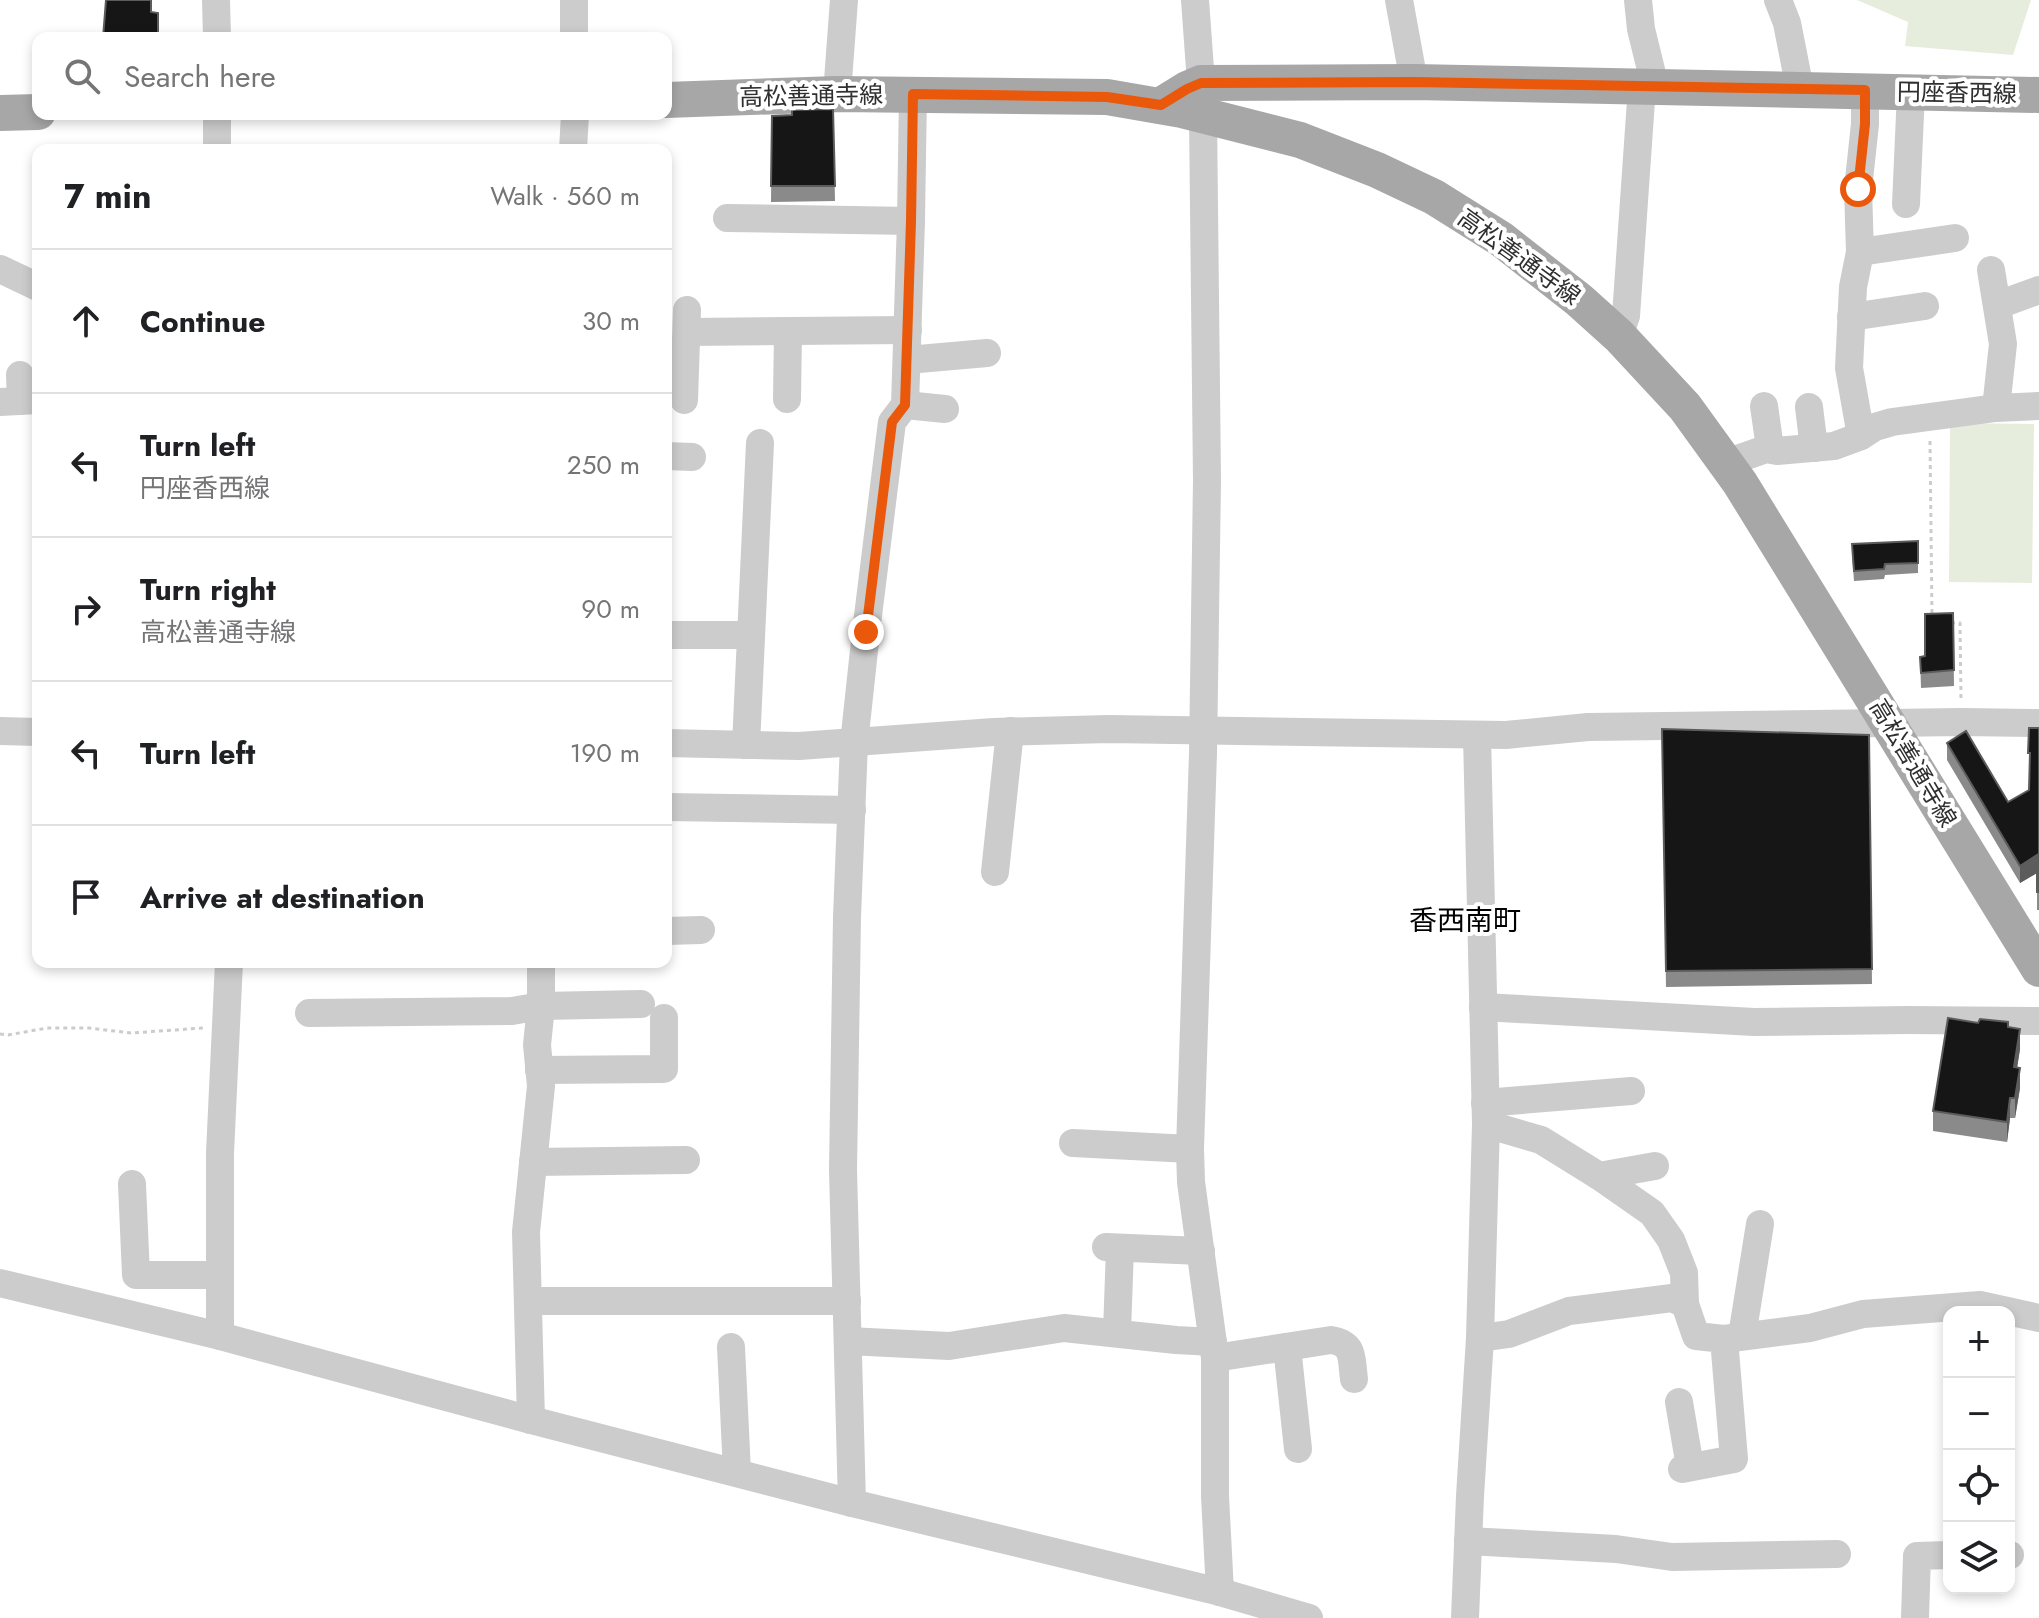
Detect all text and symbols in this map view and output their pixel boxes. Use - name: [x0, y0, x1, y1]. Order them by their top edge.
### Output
- search box: [32, 32, 672, 120]
- icon: search: [60, 54, 104, 98]
- text: Search here: [124, 55, 276, 98]
- street label: 円座香西線: [1897, 74, 2017, 111]
- street label: 高松善通寺線: [739, 77, 883, 114]
- route start: [1840, 171, 1876, 207]
- text: 7 min: [64, 172, 152, 221]
- text: Walk · 560 m: [490, 177, 640, 215]
- street label: 高松善通寺線: [1451, 200, 1588, 313]
- icon: ahead: [64, 299, 108, 343]
- text: Continue: [140, 300, 266, 343]
- text: 30 m: [582, 302, 640, 340]
- text: Turn left: [140, 424, 255, 467]
- icon: left: [64, 443, 108, 487]
- text: 250 m: [567, 446, 640, 484]
- text: 円座香西線: [140, 469, 270, 507]
- text: Turn right: [140, 568, 276, 611]
- icon: right: [64, 587, 108, 631]
- text: 90 m: [581, 590, 640, 628]
- text: 高松善通寺線: [140, 613, 296, 651]
- route end: [848, 614, 884, 650]
- street label: 高松善通寺線: [1861, 692, 1966, 833]
- icon: left: [64, 731, 108, 775]
- text: Turn left: [140, 732, 255, 775]
- text: 190 m: [570, 734, 640, 772]
- icon: arrive: [64, 875, 108, 919]
- text: Arrive at destination: [140, 876, 425, 919]
- district label: 香西南町: [1409, 900, 1521, 941]
- map controls: [1943, 1306, 2015, 1594]
- button: +: [1943, 1306, 2015, 1378]
- button: −: [1943, 1378, 2015, 1450]
- button: locate: [1943, 1450, 2015, 1522]
- button: layers: [1943, 1522, 2015, 1594]

